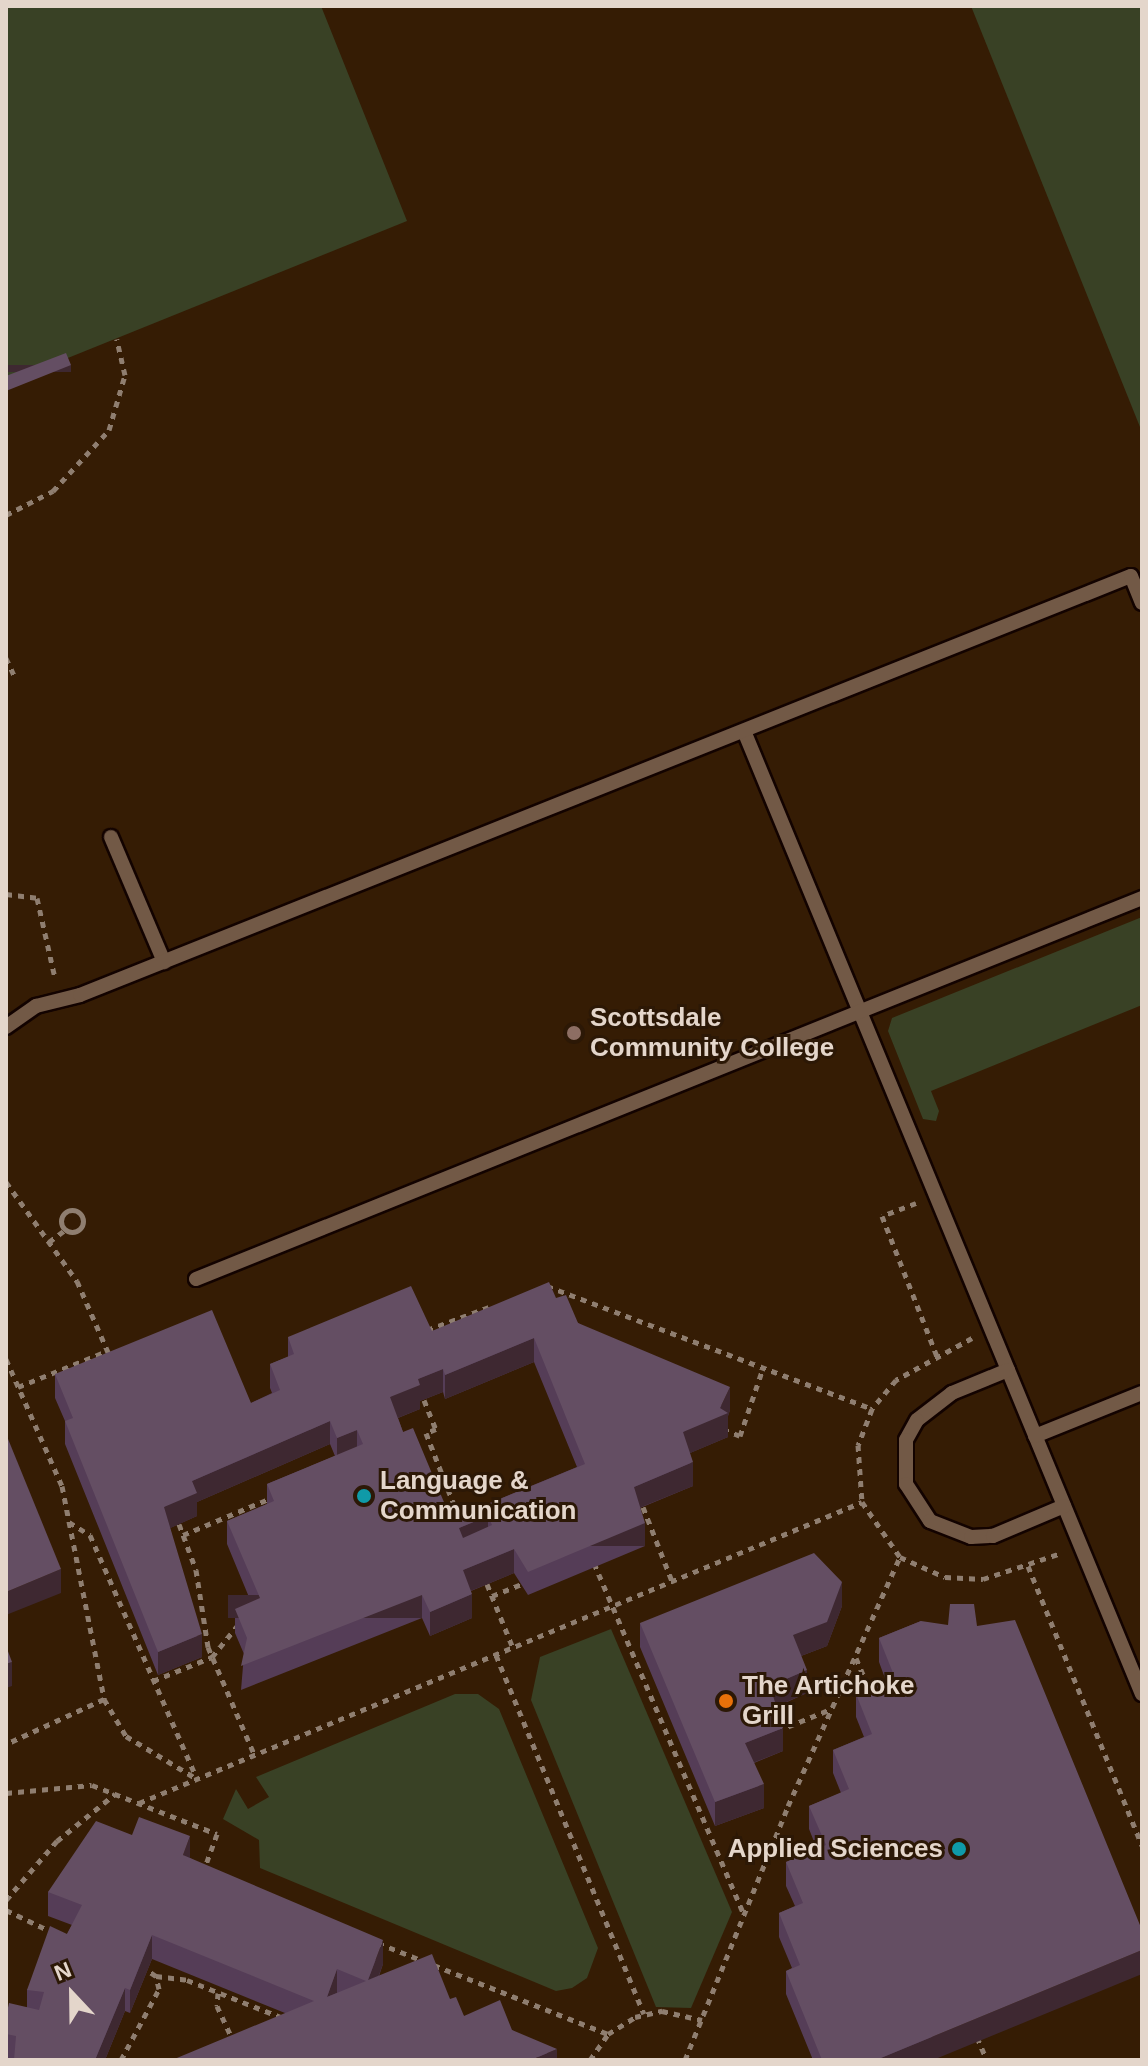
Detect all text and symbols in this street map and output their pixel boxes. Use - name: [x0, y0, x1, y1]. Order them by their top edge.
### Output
- place label: Scottsdale Community College: [590, 1002, 834, 1064]
- marker: Scottsdale Community College: [565, 1024, 583, 1042]
- place label: Language & Communication: [380, 1465, 576, 1526]
- marker: Language & Communication: [355, 1487, 373, 1505]
- place label: The Artichoke Grill: [742, 1670, 915, 1732]
- marker: The Artichoke Grill: [717, 1692, 735, 1710]
- place label: Applied Sciences: [728, 1833, 943, 1865]
- marker: Applied Sciences: [950, 1840, 968, 1858]
- north arrow: [32, 1954, 112, 2034]
- text: N: [51, 1957, 75, 1986]

